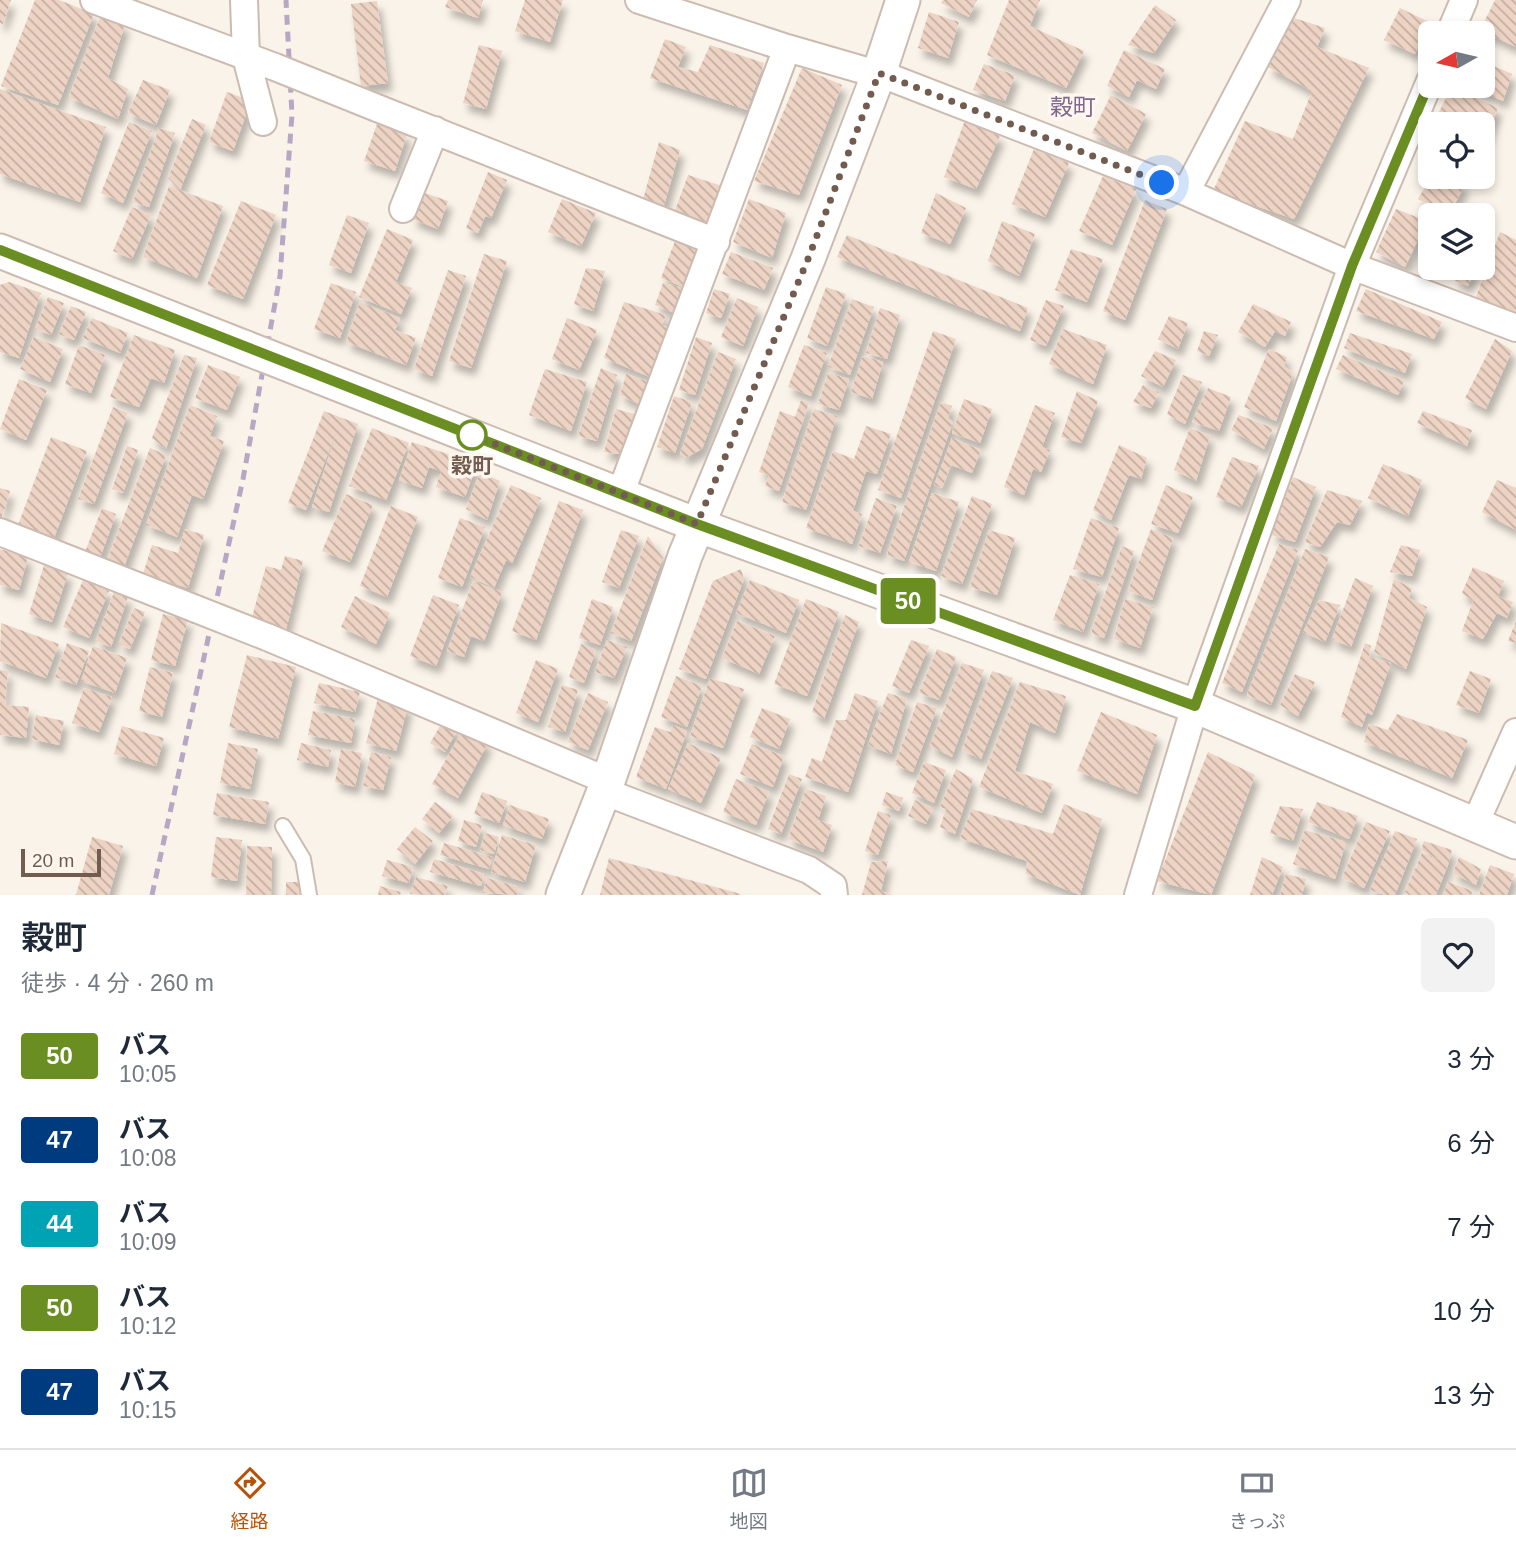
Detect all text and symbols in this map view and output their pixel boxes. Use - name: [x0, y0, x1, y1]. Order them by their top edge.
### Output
- north arrow: [1418, 21, 1494, 98]
- map controls: [1418, 21, 1495, 280]
- district label: 穀町: [1050, 94, 1096, 120]
- button: locate: [1418, 112, 1495, 189]
- your location: [1144, 165, 1179, 200]
- button: layers: [1418, 203, 1495, 280]
- marker: 穀町: [457, 420, 487, 450]
- place label: 穀町: [451, 454, 493, 477]
- line badge: 50: [876, 578, 940, 624]
- text: 50: [895, 587, 921, 614]
- scale bar: [21, 846, 102, 878]
- text: 20 m: [32, 850, 74, 871]
- button: heart: [1421, 918, 1495, 992]
- text: 穀町: [21, 919, 87, 956]
- text: 徒歩 · 4 分 · 260 m: [21, 970, 214, 996]
- text: バス: [119, 1030, 171, 1060]
- text: 50: [46, 1042, 73, 1069]
- text: 3 分: [1447, 1044, 1495, 1074]
- text: 10:05: [119, 1061, 177, 1087]
- text: バス: [119, 1114, 171, 1144]
- text: 47: [46, 1126, 73, 1153]
- text: 6 分: [1447, 1128, 1495, 1158]
- text: 10:08: [119, 1145, 177, 1171]
- text: バス: [119, 1198, 171, 1228]
- text: 44: [46, 1210, 73, 1237]
- text: 7 分: [1447, 1212, 1495, 1242]
- text: 10:09: [119, 1229, 177, 1255]
- text: バス: [119, 1282, 171, 1312]
- text: 50: [46, 1294, 73, 1321]
- text: 10 分: [1433, 1296, 1495, 1326]
- text: 10:12: [119, 1313, 177, 1339]
- text: バス: [119, 1366, 171, 1396]
- text: 47: [46, 1378, 73, 1405]
- text: 13 分: [1433, 1380, 1495, 1410]
- text: 10:15: [119, 1397, 177, 1423]
- tab: 経路: [231, 1464, 269, 1533]
- tab: 地図: [730, 1464, 768, 1533]
- tab: きっぷ: [1229, 1464, 1285, 1533]

